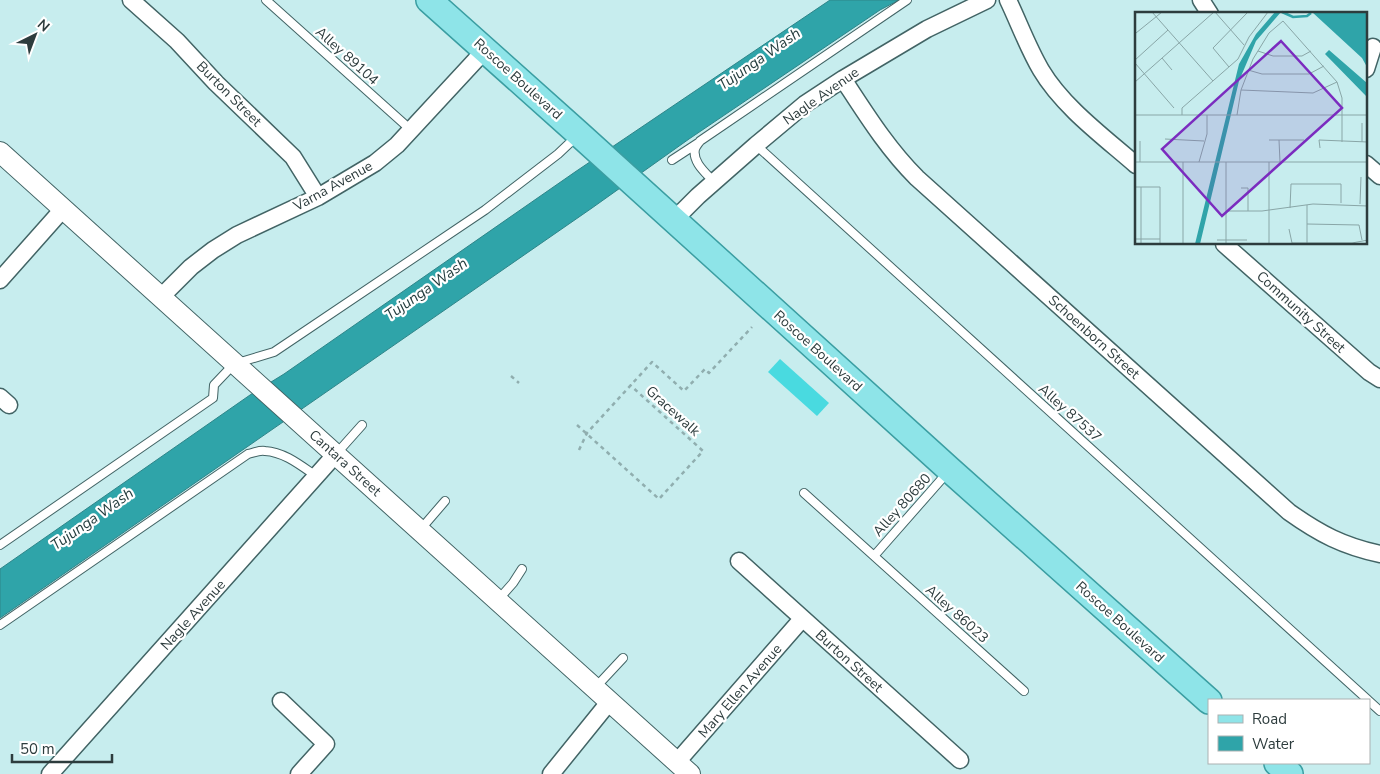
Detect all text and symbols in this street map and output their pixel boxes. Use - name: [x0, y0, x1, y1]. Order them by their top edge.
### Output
- north arrow: [10, 10, 60, 60]
- inset map: [1135, 12, 1368, 245]
- text: N: [33, 15, 54, 36]
- street label: Alley 89104: [311, 23, 383, 89]
- water label: Tujunga Wash: [714, 23, 804, 95]
- street label: Roscoe Boulevard: [470, 34, 566, 124]
- street label: Burton Street: [192, 57, 266, 131]
- street label: Nagle Avenue: [779, 63, 863, 129]
- street label: Varna Avenue: [289, 156, 376, 216]
- water label: Tujunga Wash: [381, 253, 471, 325]
- street label: Community Street: [1252, 267, 1350, 357]
- street label: Schoenborn Street: [1044, 291, 1144, 383]
- street label: Roscoe Boulevard: [770, 306, 866, 396]
- street label: Alley 87537: [1034, 380, 1106, 446]
- street label: Gracewalk: [642, 382, 705, 441]
- street label: Cantara Street: [305, 425, 385, 501]
- street label: Alley 80680: [869, 469, 935, 541]
- water label: Tujunga Wash: [47, 483, 137, 555]
- street label: Nagle Avenue: [156, 576, 230, 654]
- street label: Roscoe Boulevard: [1072, 577, 1168, 667]
- street label: Alley 86023: [921, 581, 993, 647]
- street label: Burton Street: [811, 625, 887, 697]
- street label: Mary Ellen Avenue: [694, 640, 786, 742]
- legend: [1208, 699, 1370, 764]
- text: Road: [1252, 709, 1287, 729]
- scale bar: [12, 732, 112, 764]
- text: Water: [1252, 734, 1295, 754]
- text: 50 m: [20, 739, 55, 759]

